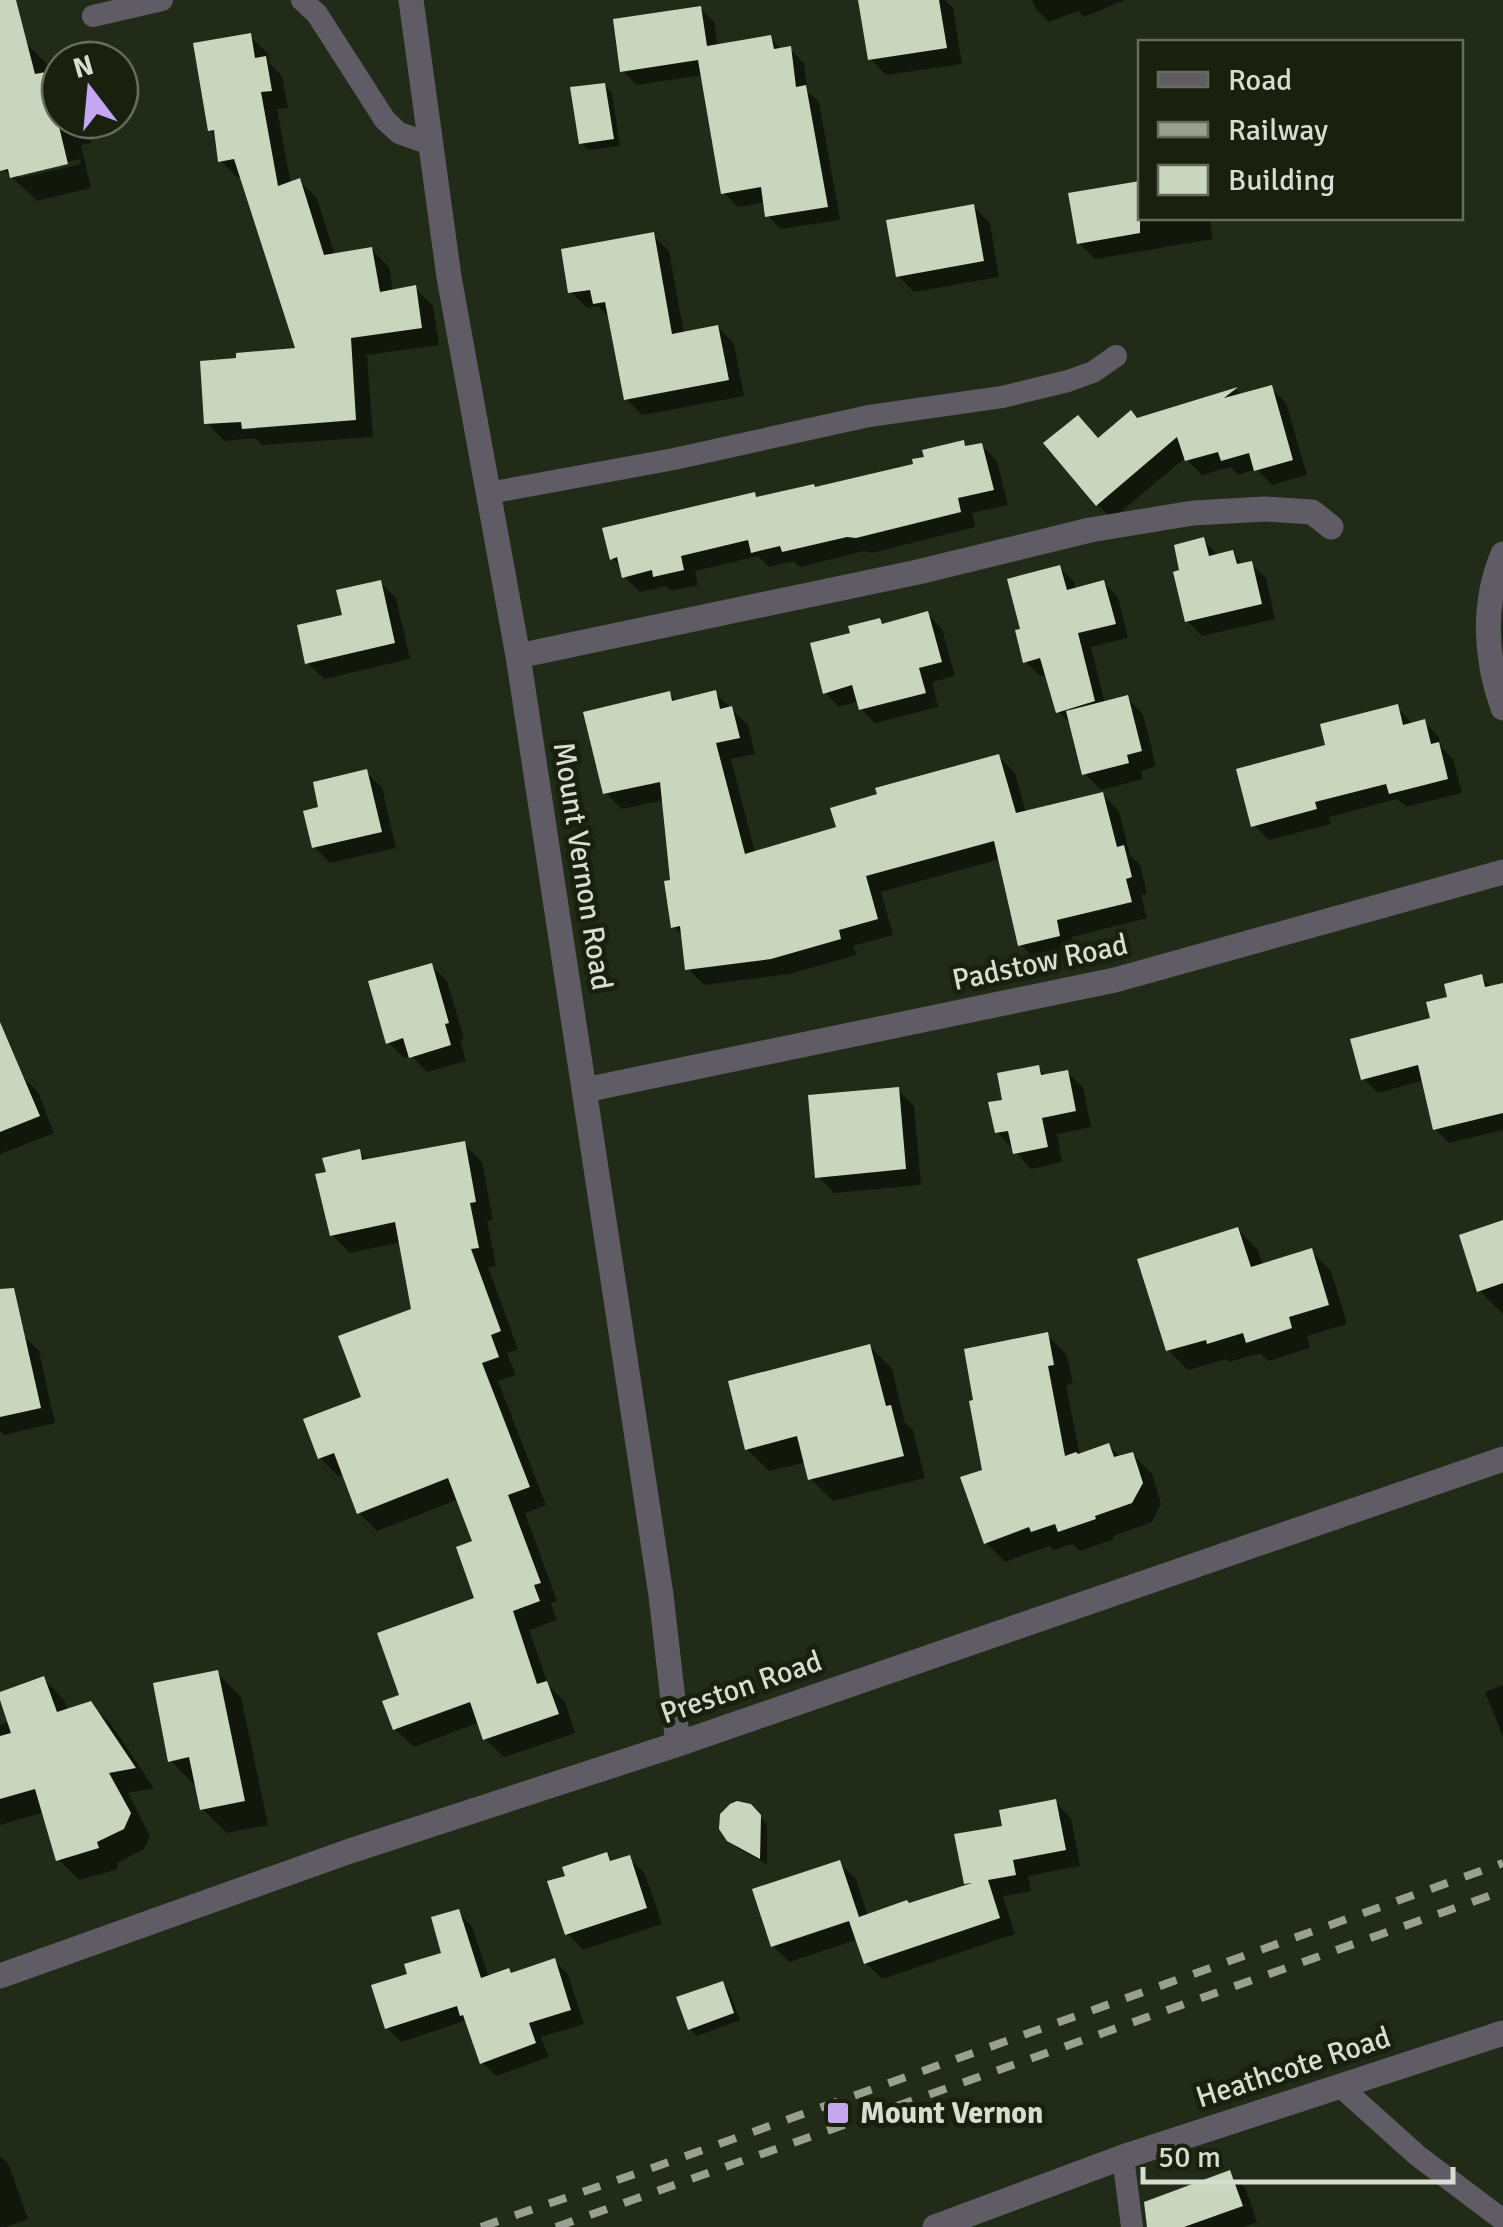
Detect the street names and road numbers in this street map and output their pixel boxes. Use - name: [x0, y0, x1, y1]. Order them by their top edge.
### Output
- street label: Mount Vernon Road: [545, 739, 620, 993]
- street label: Padstow Road: [949, 926, 1131, 999]
- street label: Preston Road: [656, 1643, 827, 1732]
- street label: Heathcote Road: [1191, 2019, 1395, 2116]

